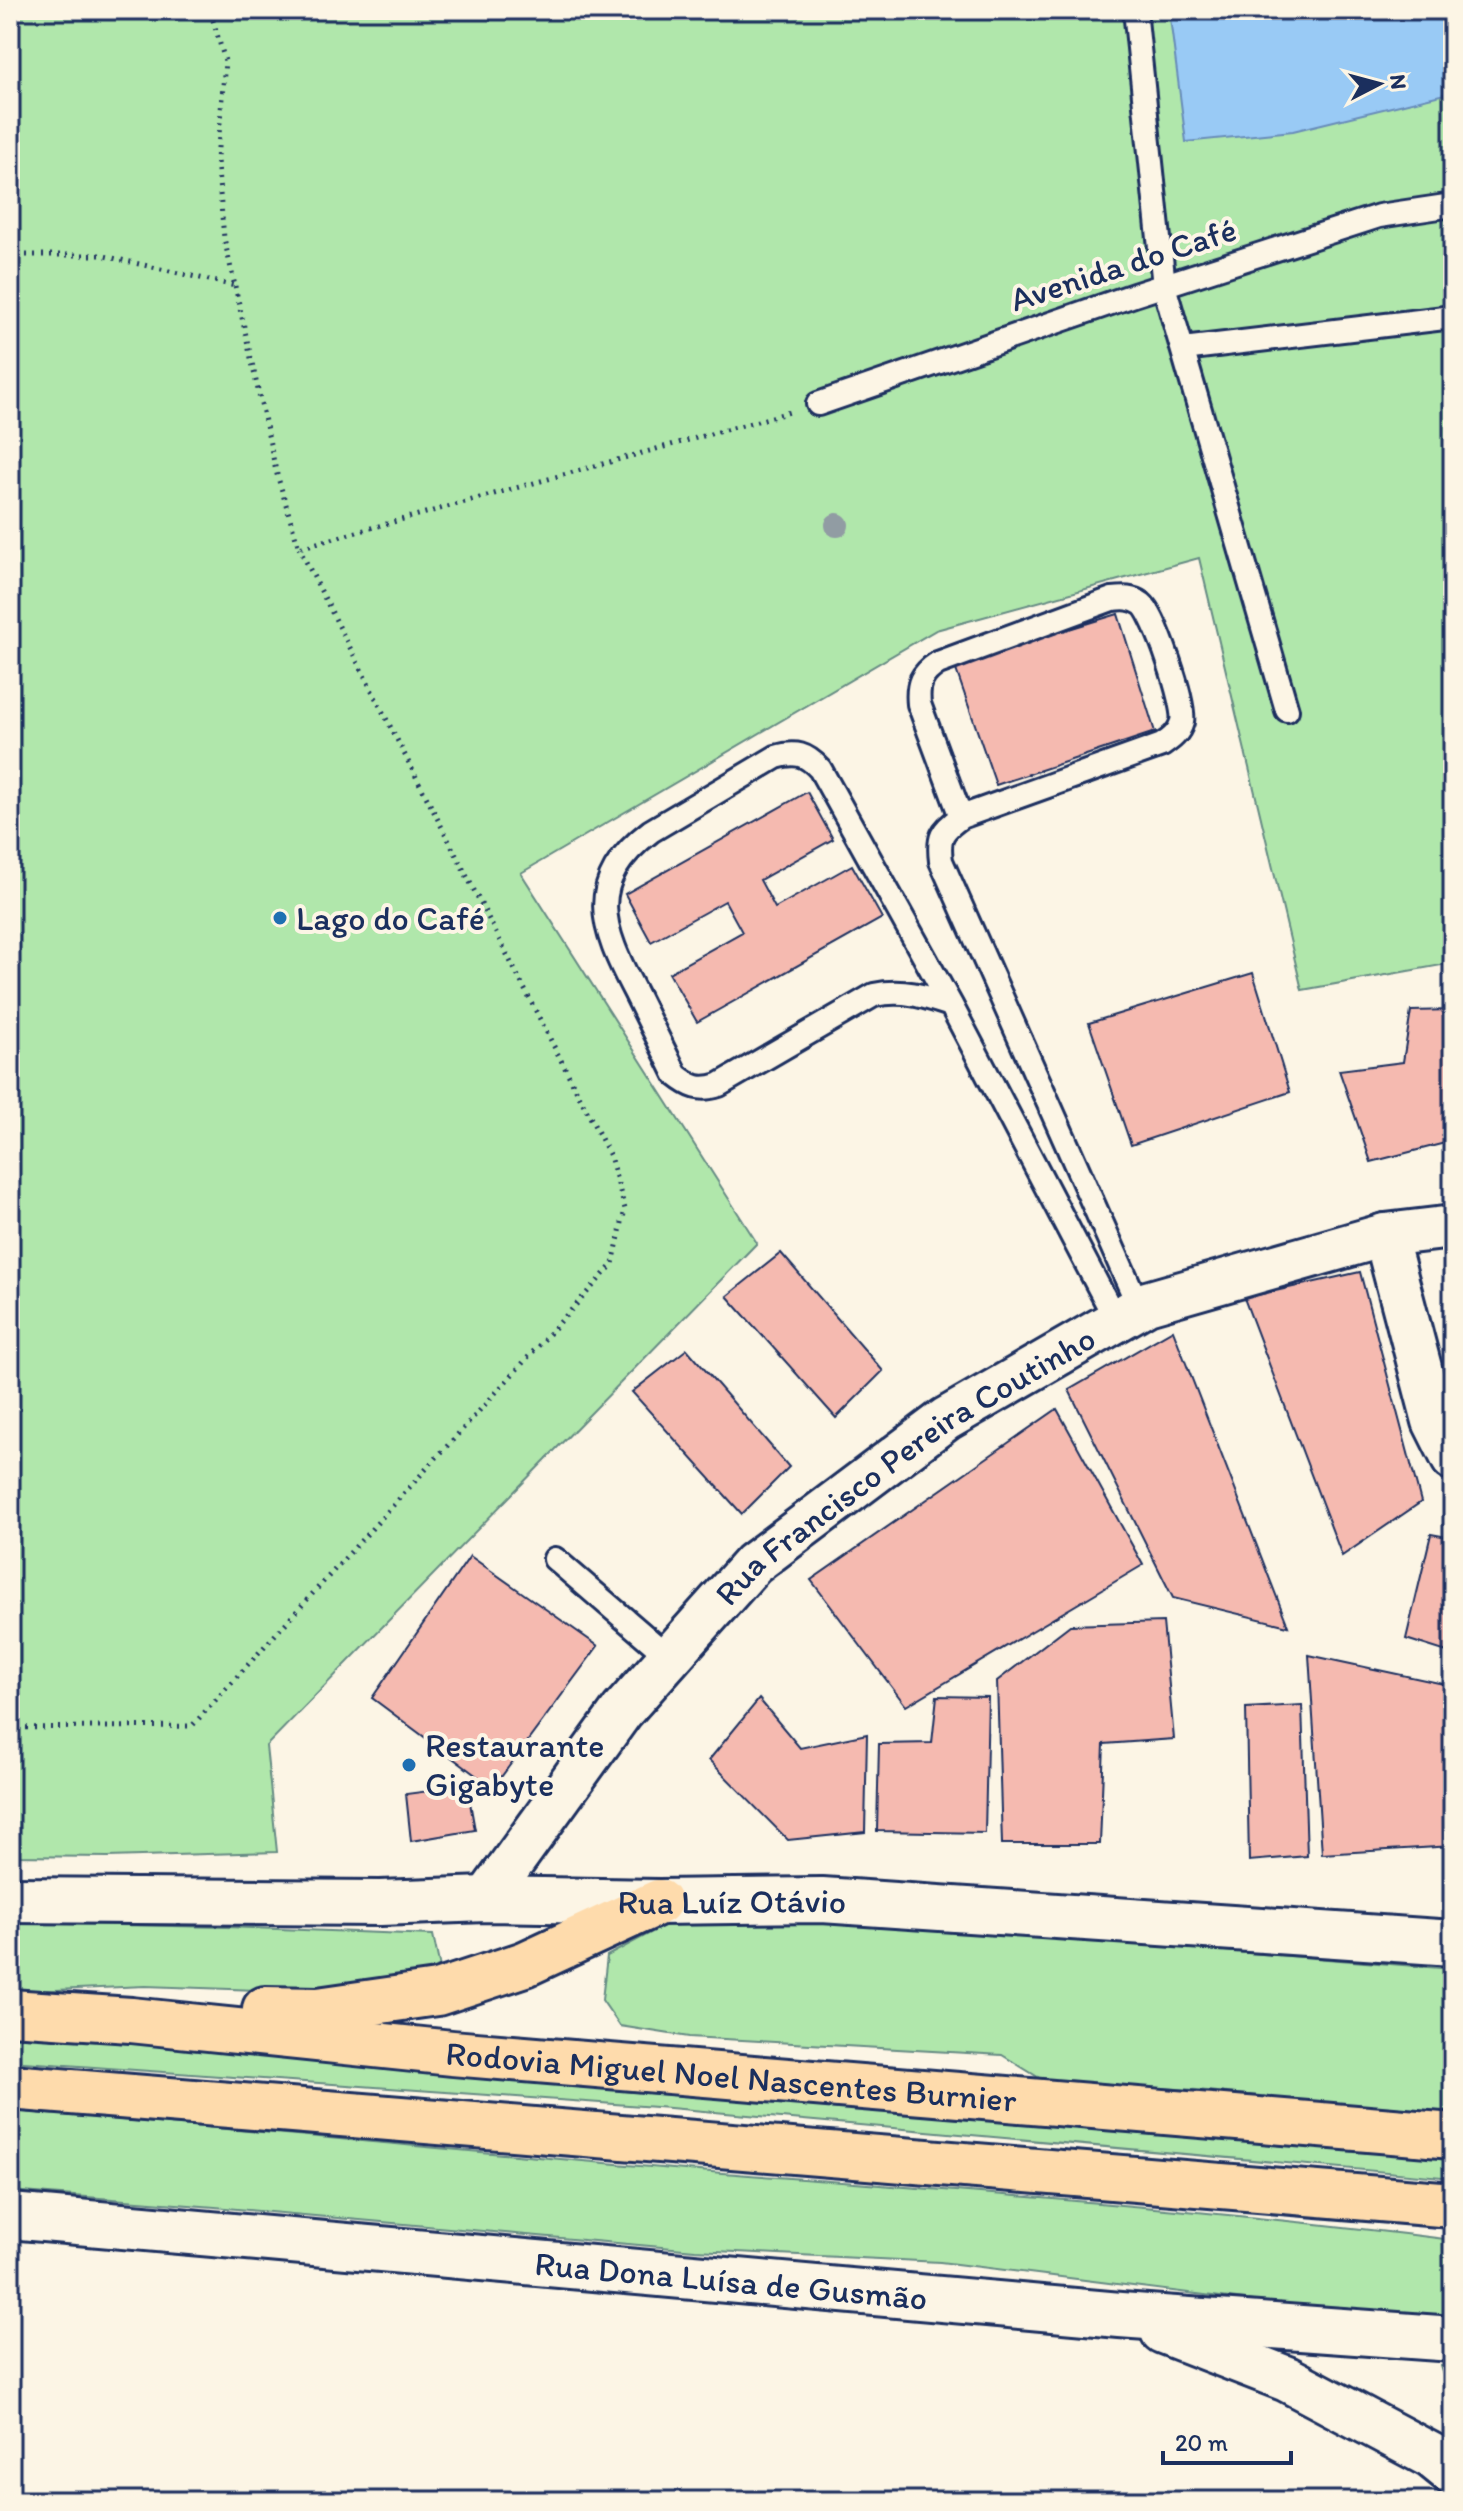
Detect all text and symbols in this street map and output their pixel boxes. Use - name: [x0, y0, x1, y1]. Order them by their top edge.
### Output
- north arrow: [1339, 44, 1419, 124]
- text: N: [1384, 73, 1413, 91]
- street label: Avenida do Café: [1005, 209, 1241, 320]
- place label: Lago do Café: [296, 898, 485, 939]
- marker: Lago do Café: [271, 909, 289, 927]
- street label: Rua Francisco Pereira Coutinho: [706, 1317, 1103, 1614]
- place label: Restaurante Gigabyte: [425, 1725, 604, 1805]
- marker: Restaurante Gigabyte: [400, 1756, 418, 1774]
- street label: Rua Luíz Otávio: [617, 1880, 848, 1923]
- street label: Rodovia Miguel Noel Nascentes Burnier: [444, 2033, 1019, 2121]
- street label: Rua Dona Luísa de Gusmão: [533, 2243, 929, 2319]
- scale bar: [1163, 2415, 1291, 2465]
- text: 20 m: [1175, 2428, 1228, 2457]

